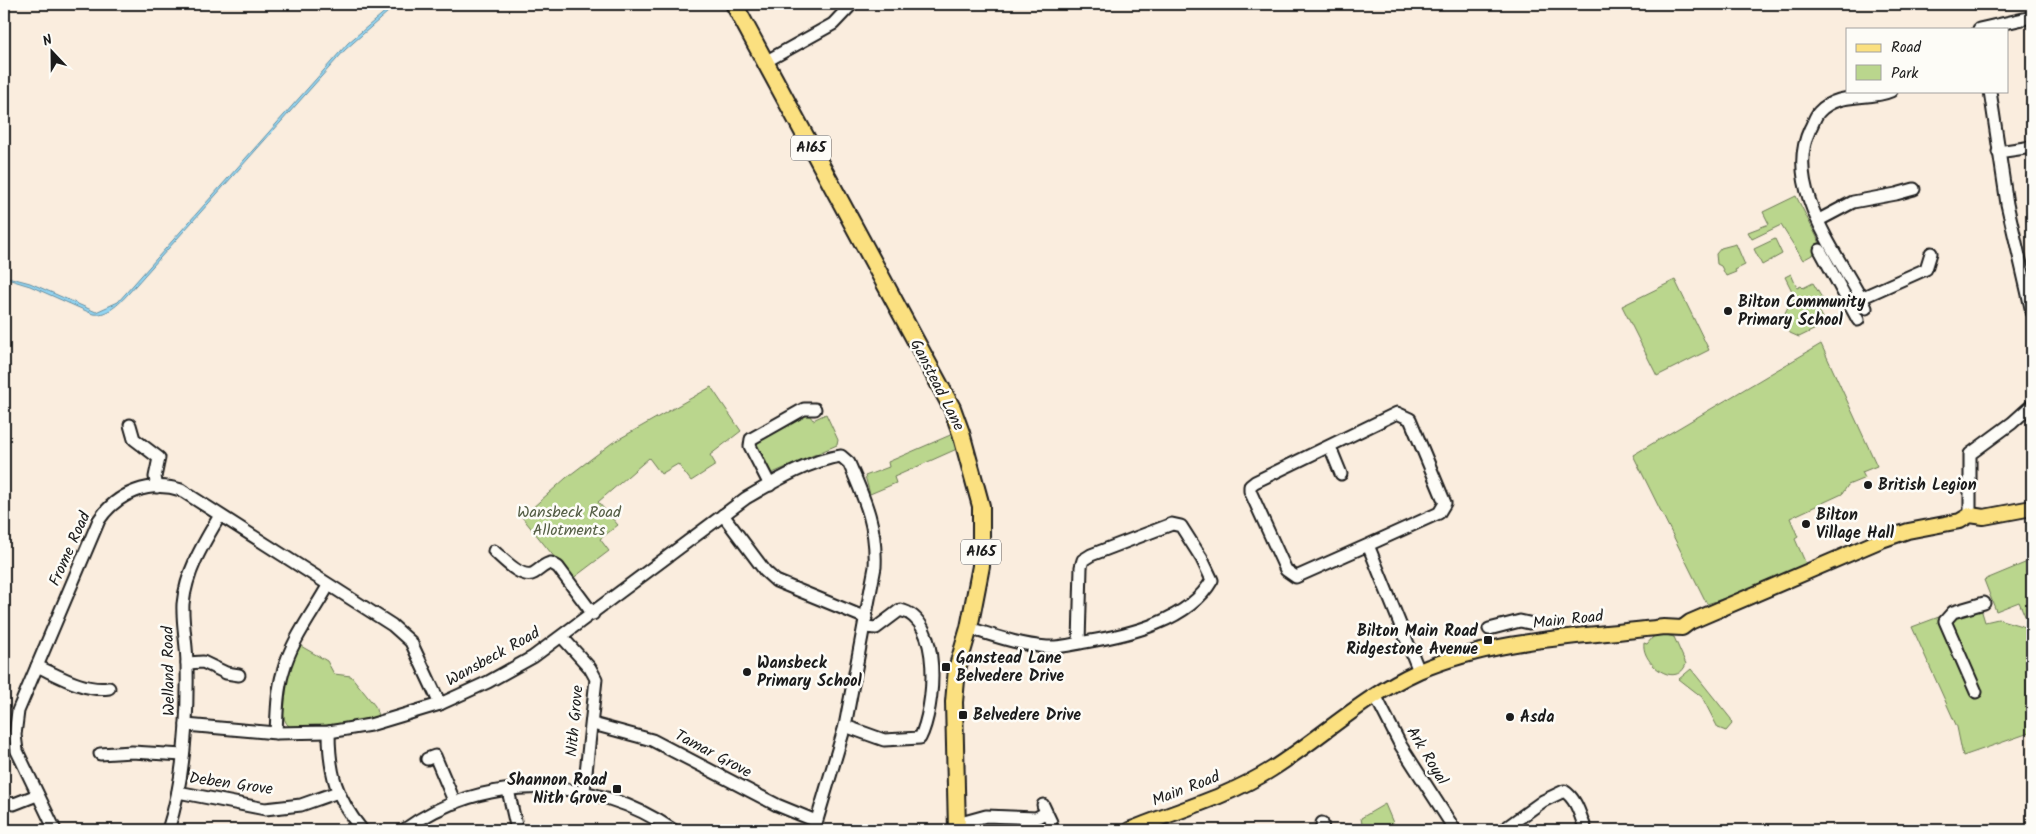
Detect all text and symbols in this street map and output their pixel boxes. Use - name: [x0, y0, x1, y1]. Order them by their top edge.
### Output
- north arrow: [28, 28, 78, 78]
- legend: [1846, 28, 2008, 92]
- text: N: [39, 29, 56, 53]
- text: Road: [1891, 36, 1922, 60]
- text: Park: [1891, 62, 1919, 86]
- road number: A165: [791, 136, 831, 160]
- place label: Bilton Community Primary School: [1738, 290, 1866, 333]
- marker: Bilton Community Primary School: [1722, 305, 1734, 317]
- street label: Ganstead Lane: [903, 335, 971, 435]
- place label: British Legion: [1878, 473, 1977, 498]
- marker: British Legion: [1862, 479, 1874, 491]
- park label: Wansbeck Road Allotments: [517, 500, 622, 543]
- place label: Bilton Village Hall: [1816, 503, 1895, 546]
- street label: Frome Road: [42, 507, 98, 590]
- marker: Bilton Village Hall: [1800, 518, 1812, 530]
- road number: A165: [961, 540, 1001, 564]
- street label: Main Road: [1531, 604, 1606, 636]
- place label: Bilton Main Road Ridgestone Avenue: [1346, 619, 1478, 662]
- street label: Wansbeck Road: [441, 620, 545, 693]
- street label: Welland Road: [156, 625, 182, 716]
- marker: Bilton Main Road Ridgestone Avenue: [1482, 634, 1494, 646]
- place label: Ganstead Lane Belvedere Drive: [956, 646, 1064, 689]
- place label: Wansbeck Primary School: [757, 651, 863, 694]
- marker: Ganstead Lane Belvedere Drive: [940, 661, 952, 673]
- marker: Wansbeck Primary School: [741, 666, 753, 678]
- street label: Nith Grove: [559, 684, 591, 758]
- place label: Belvedere Drive: [973, 703, 1081, 728]
- place label: Asda: [1520, 705, 1554, 730]
- marker: Belvedere Drive: [957, 709, 969, 721]
- marker: Asda: [1504, 711, 1516, 723]
- street label: Ark Royal: [1400, 722, 1454, 790]
- street label: Tamar Grove: [670, 723, 756, 785]
- street label: Main Road: [1148, 764, 1225, 813]
- street label: Deben Grove: [187, 766, 275, 802]
- place label: Shannon Road Nith Grove: [507, 768, 607, 811]
- marker: Shannon Road Nith Grove: [611, 783, 623, 795]

